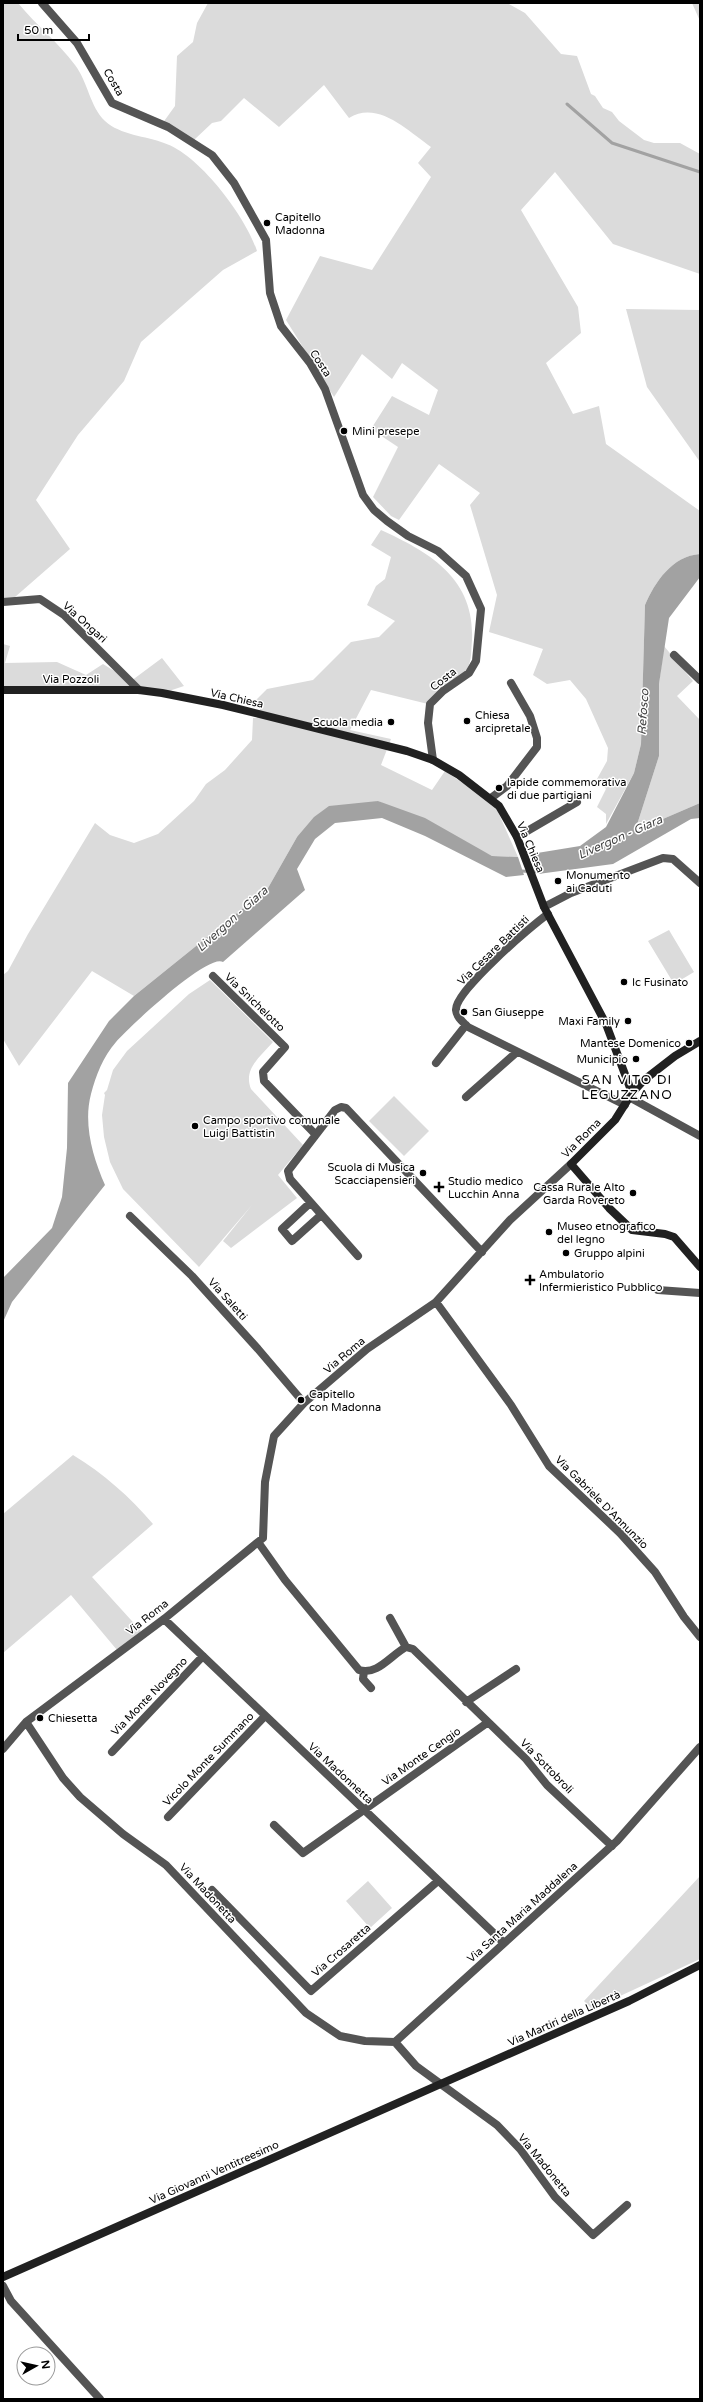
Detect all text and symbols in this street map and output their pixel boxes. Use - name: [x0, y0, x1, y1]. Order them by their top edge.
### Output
- scale bar: [18, 16, 89, 42]
- text: 50 m: [24, 23, 53, 37]
- street label: Costa: [100, 66, 127, 98]
- place label: Capitello Madonna: [275, 211, 325, 237]
- marker: Capitello Madonna: [262, 218, 272, 228]
- street label: Costa: [307, 347, 334, 379]
- place label: Mini presepe: [352, 425, 419, 438]
- marker: Mini presepe: [339, 426, 349, 436]
- street label: Via Ongari: [60, 599, 109, 646]
- street label: Costa: [428, 665, 459, 694]
- street label: Via Pozzoli: [43, 673, 99, 686]
- street label: Via Chiesa: [209, 686, 265, 711]
- water label: Refosco: [634, 688, 652, 736]
- place label: Chiesa arcipretale: [475, 709, 530, 735]
- place label: Scuola media: [313, 716, 383, 729]
- marker: Chiesa arcipretale: [462, 716, 472, 726]
- marker: Scuola media: [386, 717, 396, 727]
- place label: lapide commemorativa di due partigiani: [507, 776, 627, 802]
- marker: lapide commemorativa di due partigiani: [494, 783, 504, 793]
- water label: Livergon - Giara: [576, 812, 665, 862]
- street label: Via Chiesa: [514, 820, 547, 875]
- place label: Monumento ai Caduti: [566, 869, 631, 895]
- marker: Monumento ai Caduti: [553, 876, 563, 886]
- water label: Livergon - Giara: [194, 883, 271, 955]
- street label: Via Cesare Battisti: [455, 913, 532, 988]
- street label: Via Snichelotto: [222, 970, 288, 1035]
- place label: Ic Fusinato: [632, 976, 689, 989]
- marker: Ic Fusinato: [619, 977, 629, 987]
- place label: San Giuseppe: [472, 1006, 544, 1019]
- marker: San Giuseppe: [459, 1007, 469, 1017]
- place label: Maxi Family: [558, 1015, 620, 1028]
- marker: Maxi Family: [623, 1016, 633, 1026]
- place label: Mantese Domenico: [580, 1037, 681, 1050]
- marker: Mantese Domenico: [684, 1038, 694, 1048]
- place label: Municipio: [576, 1053, 628, 1066]
- marker: Municipio: [631, 1054, 641, 1064]
- district label: SAN VITO DI LEGUZZANO: [581, 1072, 673, 1103]
- place label: Campo sportivo comunale Luigi Battistin: [203, 1114, 340, 1140]
- street label: Via Roma: [559, 1116, 604, 1161]
- marker: Campo sportivo comunale Luigi Battistin: [190, 1121, 200, 1131]
- place label: Scuola di Musica Scacciapensieri: [327, 1161, 415, 1187]
- marker: Scuola di Musica Scacciapensieri: [418, 1168, 428, 1178]
- place label: Studio medico Lucchin Anna: [448, 1175, 523, 1201]
- marker: Studio medico Lucchin Anna: [433, 1181, 445, 1193]
- place label: Cassa Rurale Alto Garda Rovereto: [533, 1181, 625, 1207]
- marker: Cassa Rurale Alto Garda Rovereto: [628, 1188, 638, 1198]
- place label: Museo etnografico del legno: [557, 1220, 656, 1246]
- marker: Museo etnografico del legno: [544, 1227, 554, 1237]
- place label: Gruppo alpini: [574, 1247, 645, 1260]
- marker: Gruppo alpini: [561, 1248, 571, 1258]
- place label: Ambulatorio Infermieristico Pubblico: [539, 1268, 663, 1294]
- marker: Ambulatorio Infermieristico Pubblico: [524, 1274, 536, 1286]
- street label: Via Saletti: [205, 1276, 250, 1323]
- street label: Via Roma: [321, 1334, 368, 1376]
- place label: Capitello con Madonna: [309, 1388, 381, 1414]
- marker: Capitello con Madonna: [296, 1395, 306, 1405]
- street label: Via Gabriele D'Annunzio: [552, 1453, 651, 1552]
- street label: Via Roma: [124, 1597, 171, 1638]
- street label: Via Monte Novegno: [109, 1654, 190, 1738]
- street label: Vicolo Monte Summano: [160, 1710, 257, 1809]
- place label: Chiesetta: [48, 1712, 97, 1725]
- marker: Chiesetta: [35, 1713, 45, 1723]
- street label: Via Monte Cengio: [379, 1724, 463, 1788]
- street label: Via Sottobroli: [517, 1736, 576, 1796]
- street label: Via Madonnetta: [306, 1740, 376, 1807]
- street label: Via Santa Maria Maddalena: [465, 1859, 580, 1965]
- street label: Via Madonetta: [177, 1861, 239, 1926]
- street label: Via Crosaretta: [309, 1921, 373, 1980]
- street label: Via Martiri della Libertà: [506, 1988, 622, 2049]
- street label: Via Madonetta: [515, 2131, 574, 2199]
- street label: Via Giovanni Ventitreesimo: [148, 2138, 281, 2207]
- north arrow: [16, 2346, 56, 2386]
- text: N: [38, 2359, 52, 2370]

